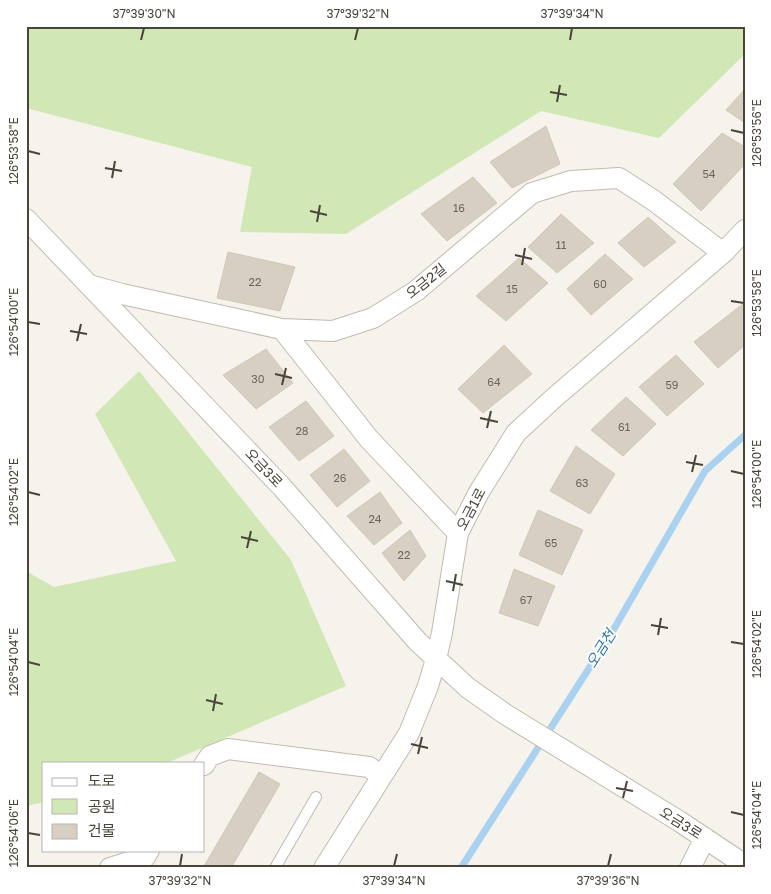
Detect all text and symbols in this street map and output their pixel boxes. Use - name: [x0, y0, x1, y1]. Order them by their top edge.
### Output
- text: 37°39'30"N: [112, 6, 176, 21]
- text: 37°39'32"N: [327, 6, 389, 21]
- text: 37°39'34"N: [540, 6, 604, 21]
- text: 126°53'56"E: [749, 99, 764, 167]
- text: 126°53'58"E: [6, 117, 21, 185]
- house number: 54: [702, 167, 716, 180]
- house number: 16: [453, 201, 465, 214]
- house number: 11: [556, 238, 566, 251]
- street label: 오금2길: [402, 260, 449, 302]
- text: 126°53'58"E: [749, 269, 764, 337]
- house number: 22: [249, 275, 261, 288]
- house number: 60: [593, 277, 607, 290]
- house number: 15: [506, 282, 518, 295]
- text: 126°54'00"E: [6, 288, 21, 356]
- house number: 30: [251, 372, 265, 385]
- house number: 64: [487, 375, 501, 388]
- house number: 59: [665, 378, 679, 391]
- house number: 61: [618, 420, 630, 433]
- house number: 28: [295, 424, 309, 437]
- text: 126°54'00"E: [749, 440, 764, 508]
- street label: 오금3로: [242, 445, 287, 491]
- text: 126°54'02"E: [6, 458, 21, 526]
- house number: 26: [333, 471, 347, 484]
- house number: 63: [575, 476, 589, 489]
- street label: 오금1로: [452, 485, 489, 533]
- house number: 24: [368, 512, 382, 525]
- house number: 65: [544, 536, 558, 549]
- house number: 22: [398, 548, 410, 561]
- house number: 67: [520, 593, 532, 606]
- text: 126°54'02"E: [749, 610, 764, 678]
- water label: 오금천: [582, 624, 620, 671]
- text: 126°54'04"E: [6, 628, 21, 696]
- legend: [42, 762, 205, 852]
- text: 도로: [88, 771, 116, 789]
- text: 126°54'04"E: [749, 781, 764, 849]
- text: 공원: [88, 797, 116, 815]
- text: 126°54'06"E: [6, 799, 21, 867]
- street label: 오금3로: [657, 803, 706, 842]
- text: 건물: [88, 821, 116, 839]
- text: 37°39'32"N: [149, 873, 211, 888]
- text: 37°39'34"N: [362, 873, 426, 888]
- text: 37°39'36"N: [576, 873, 640, 888]

